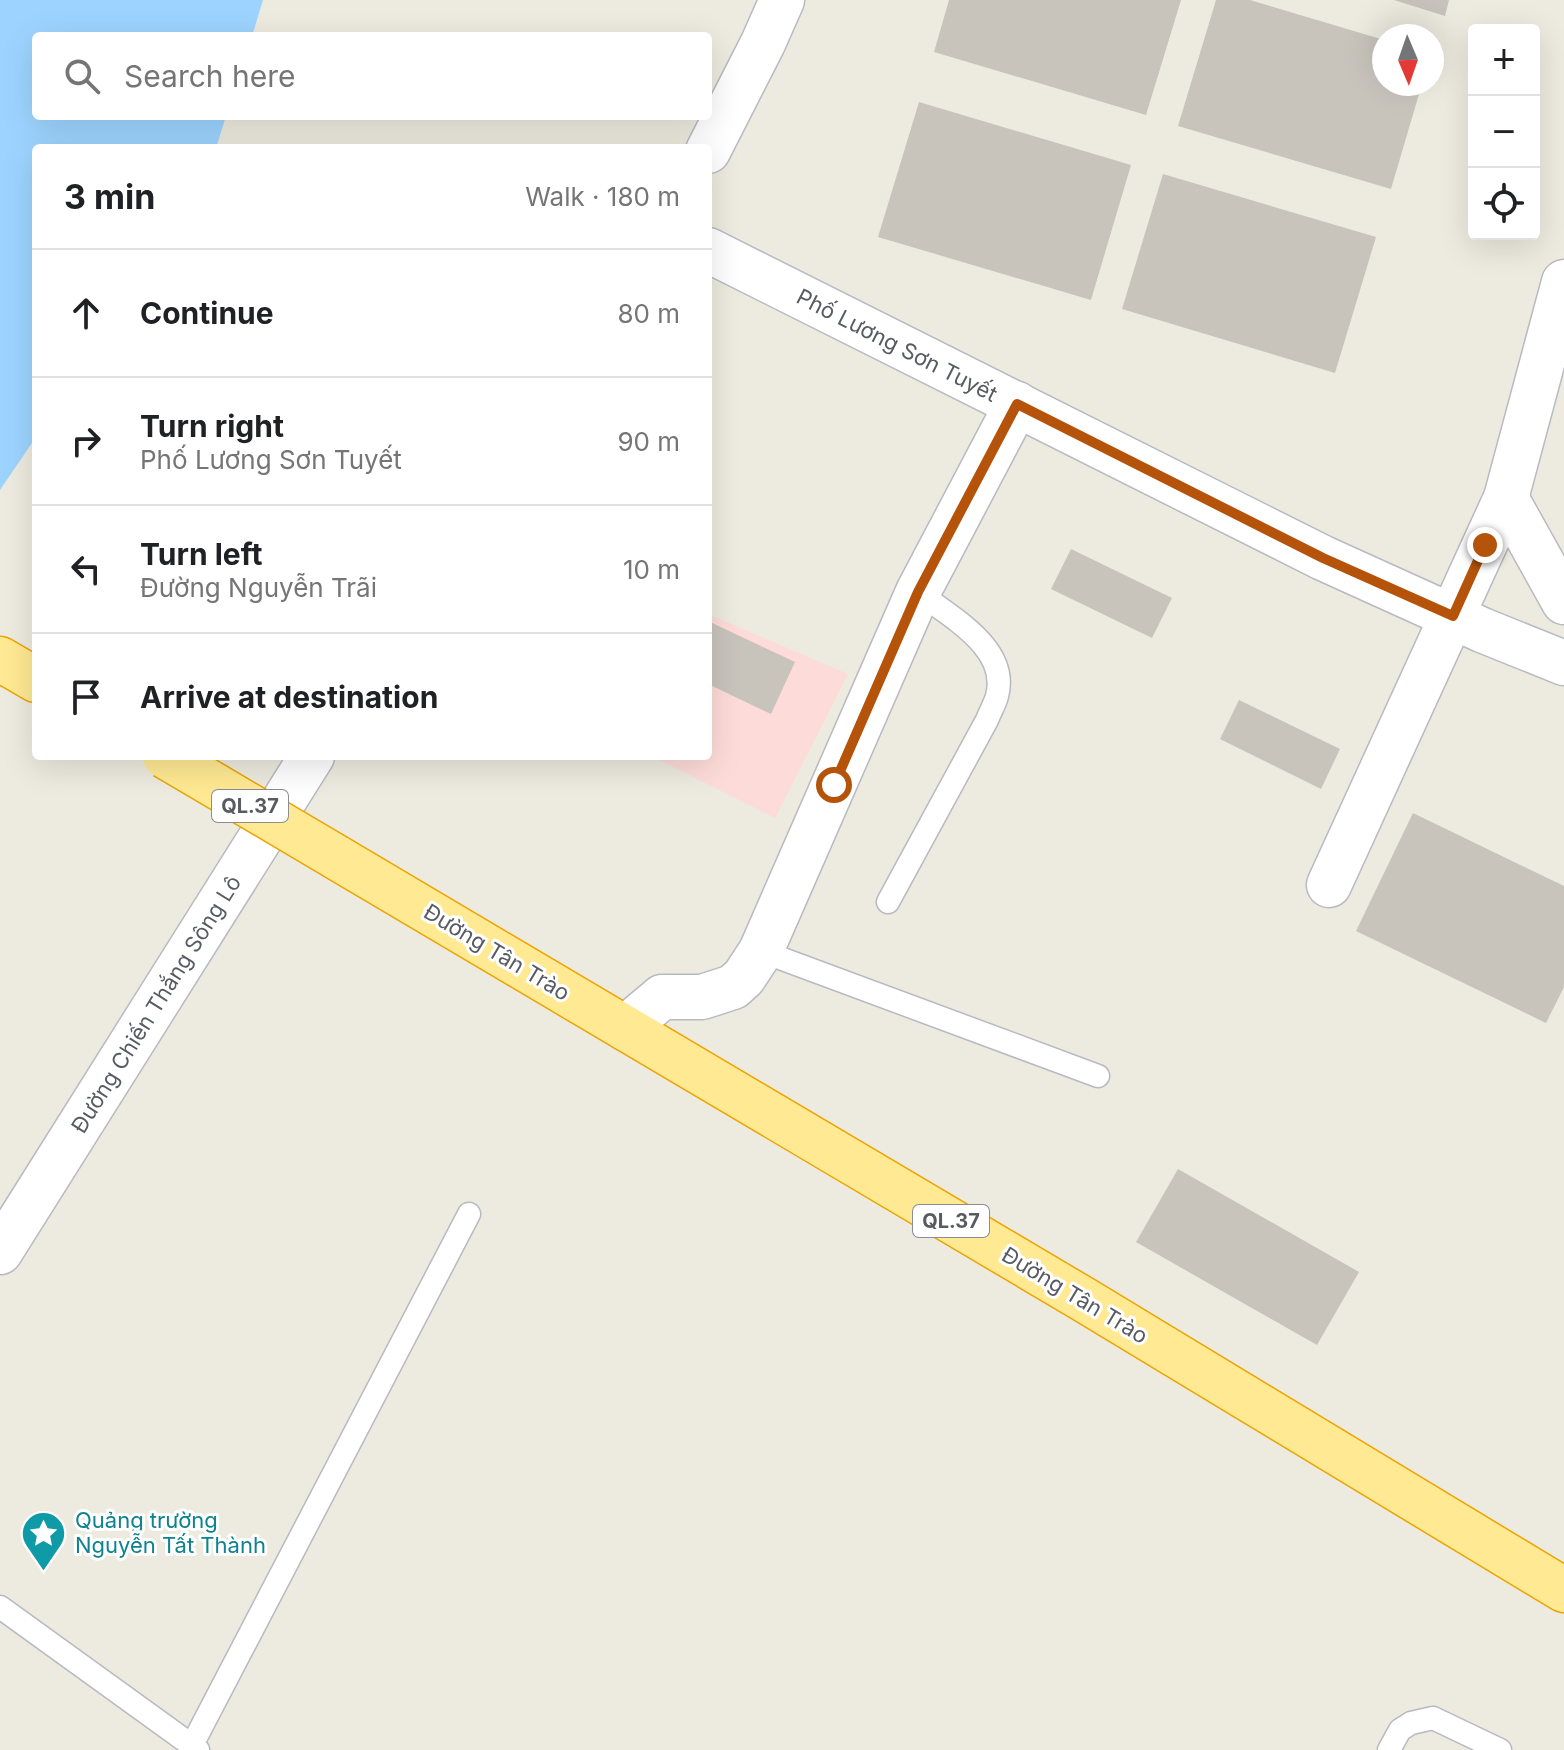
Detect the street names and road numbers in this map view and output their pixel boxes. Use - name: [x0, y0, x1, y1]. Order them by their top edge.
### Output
- street label: Phố Lương Sơn Tuyết: [792, 283, 1002, 407]
- road number: QL.37: [212, 790, 288, 822]
- street label: Đường Chiến Thắng Sông Lô: [66, 870, 246, 1138]
- street label: Đường Tân Trào: [419, 898, 575, 1006]
- road number: QL.37: [913, 1205, 989, 1237]
- street label: Đường Tân Trào: [997, 1241, 1153, 1349]

